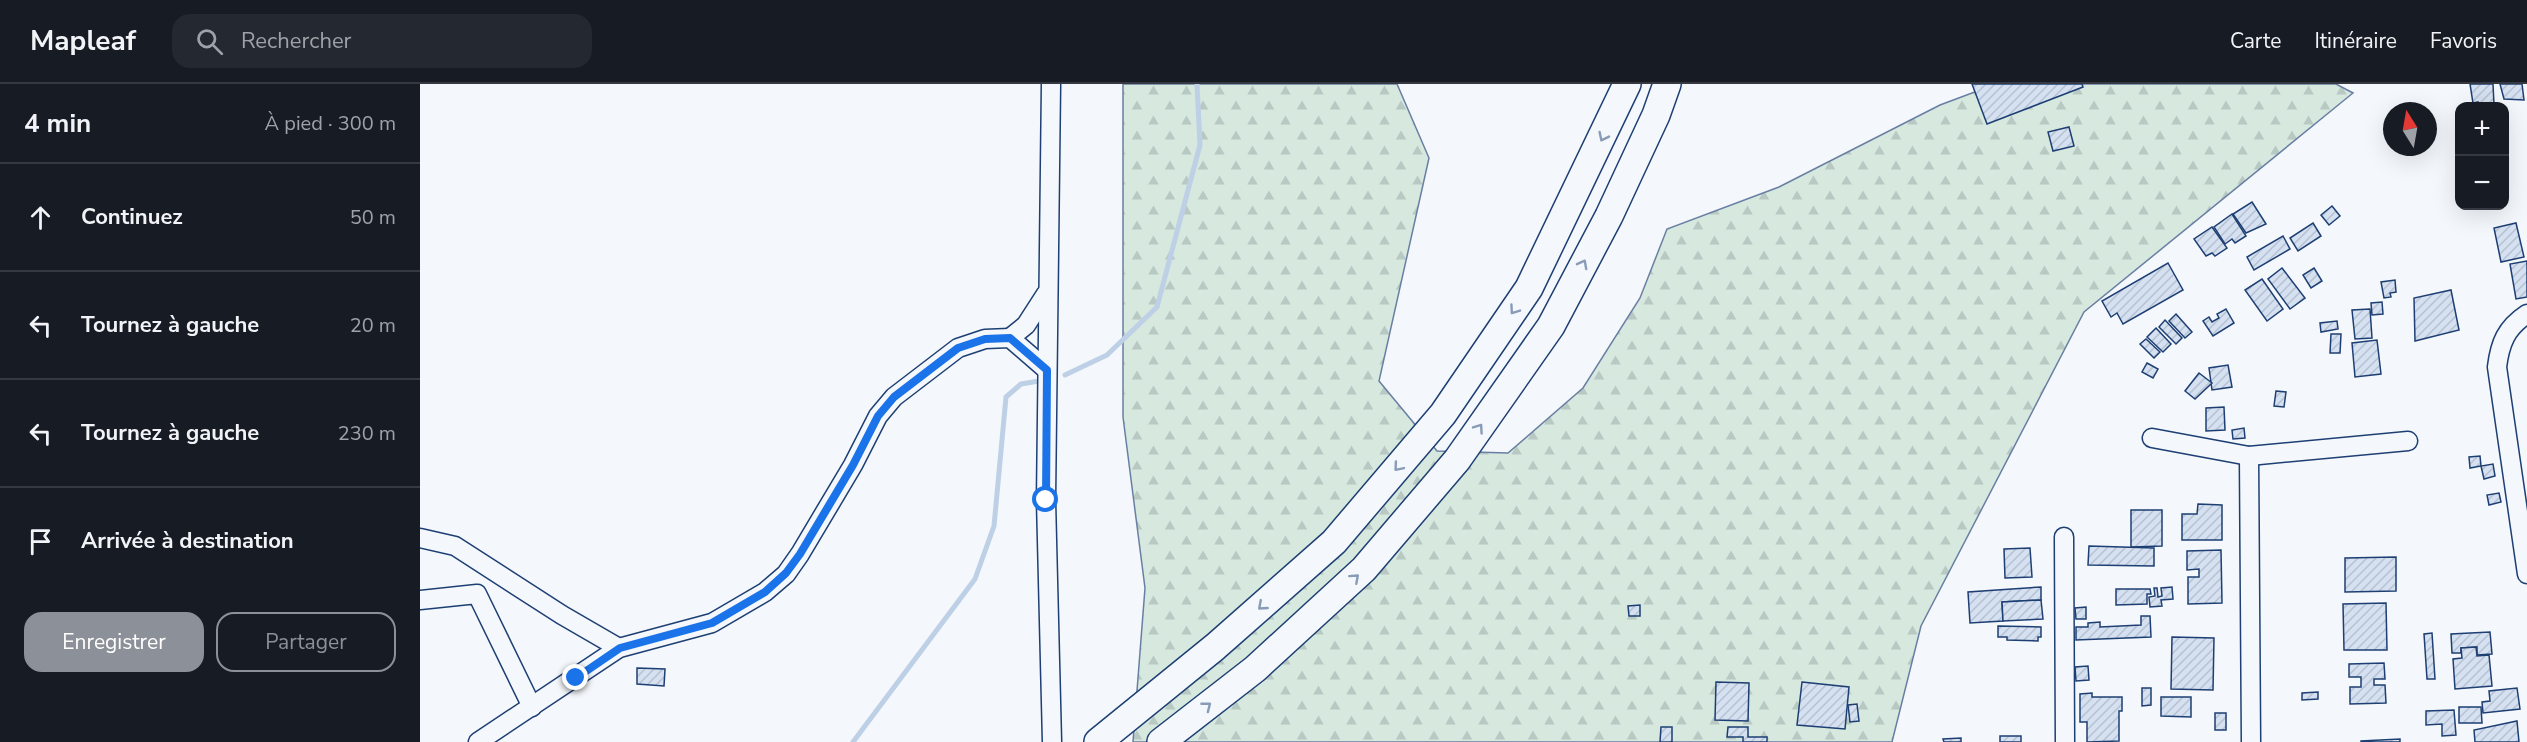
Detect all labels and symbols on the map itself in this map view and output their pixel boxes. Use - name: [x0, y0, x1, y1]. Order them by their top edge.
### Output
- north arrow: [2383, 102, 2437, 156]
- one-way arrow: [1599, 131, 1610, 142]
- one-way arrow: [1576, 259, 1588, 270]
- one-way arrow: [1510, 304, 1521, 315]
- one-way arrow: [1472, 424, 1483, 435]
- one-way arrow: [1394, 460, 1405, 471]
- route start: [1032, 486, 1058, 512]
- one-way arrow: [1348, 574, 1358, 585]
- one-way arrow: [1258, 599, 1269, 610]
- route end: [562, 664, 588, 690]
- one-way arrow: [1201, 702, 1212, 713]

